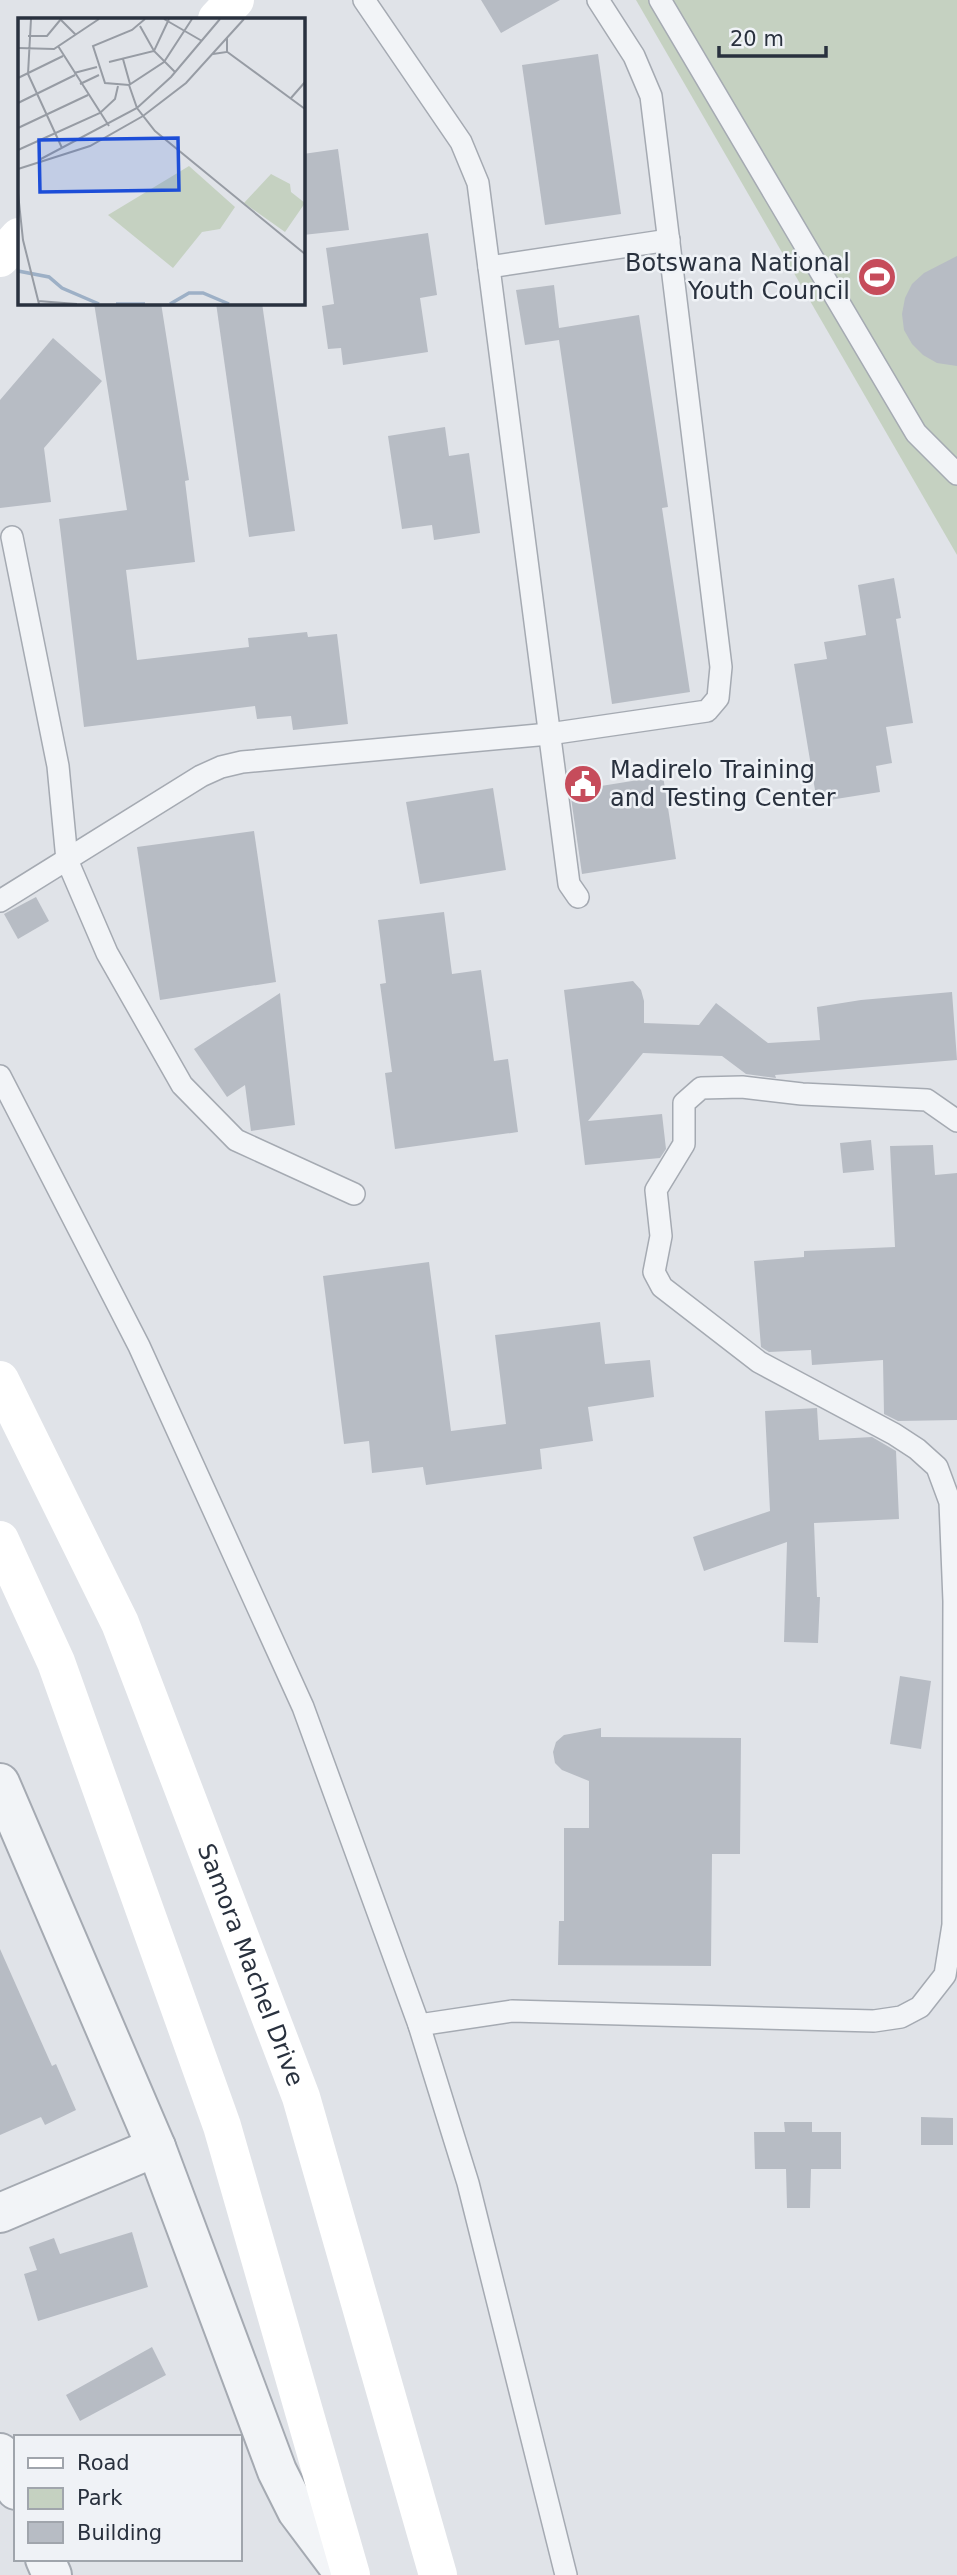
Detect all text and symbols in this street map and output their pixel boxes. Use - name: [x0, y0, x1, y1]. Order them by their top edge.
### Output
- scale bar: [719, 14, 826, 58]
- inset map: [18, 18, 304, 304]
- text: 20 m: [730, 27, 784, 51]
- place label: Botswana National Youth Council: [625, 249, 850, 305]
- sports icon: Botswana National Youth Council: [856, 256, 898, 298]
- place label: Madirelo Training and Testing Center: [610, 756, 836, 812]
- public building icon: Madirelo Training and Testing Center: [562, 763, 604, 805]
- street label: Samora Machel Drive: [192, 1840, 310, 2090]
- legend: [14, 2435, 242, 2561]
- text: Road: [77, 2451, 130, 2475]
- text: Park: [77, 2486, 123, 2510]
- text: Building: [77, 2521, 162, 2545]

